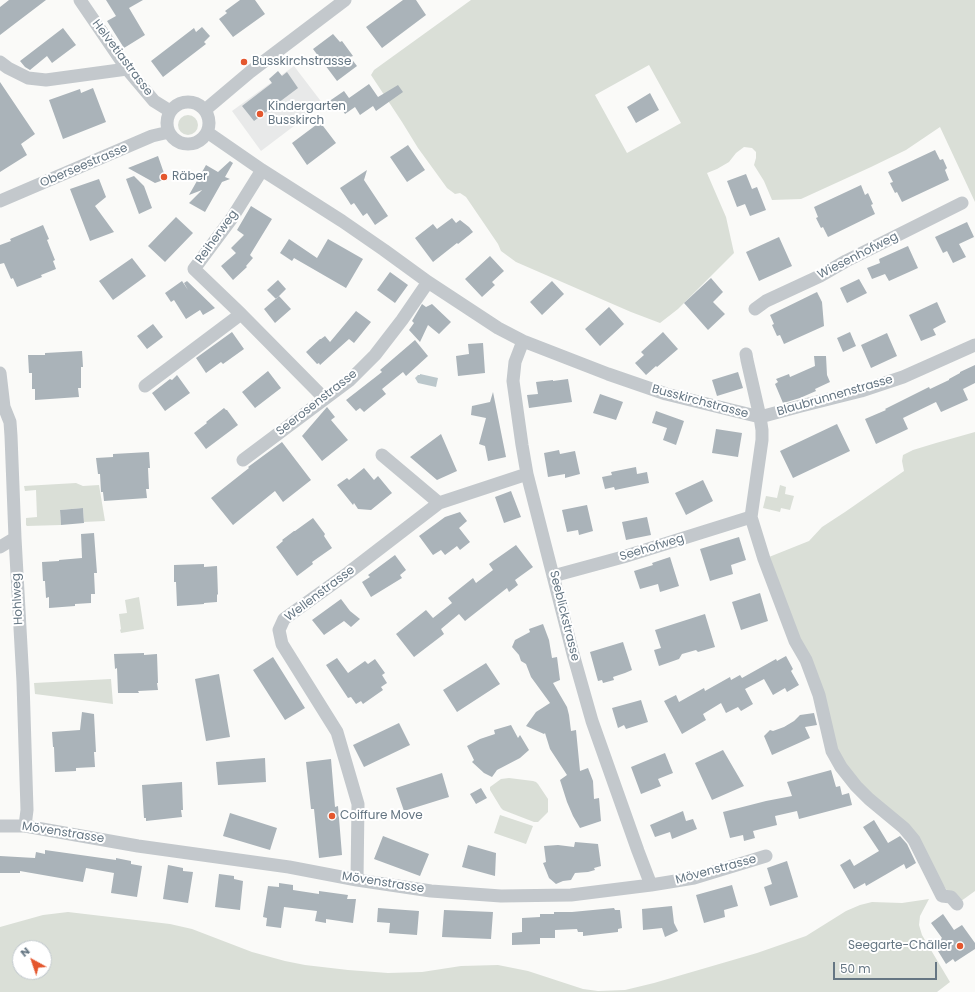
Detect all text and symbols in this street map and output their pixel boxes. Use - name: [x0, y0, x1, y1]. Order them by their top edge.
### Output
- street label: Helvetiastrasse: [89, 17, 155, 99]
- place label: Busskirchstrasse: [252, 55, 351, 69]
- marker: Busskirchstrasse: [239, 57, 249, 67]
- place label: Kindergarten Busskirch: [268, 100, 346, 128]
- marker: Kindergarten Busskirch: [255, 109, 265, 119]
- street label: Oberseestrasse: [38, 141, 130, 191]
- place label: Räber: [172, 170, 207, 184]
- marker: Räber: [159, 172, 169, 182]
- street label: Reiherweg: [193, 207, 241, 267]
- street label: Wiesenhofweg: [815, 230, 901, 282]
- street label: Seerosenstrasse: [274, 367, 360, 439]
- street label: Blaubrunnenstrasse: [775, 373, 895, 419]
- street label: Busskirchstrasse: [650, 382, 750, 422]
- street label: Seehofweg: [618, 531, 686, 565]
- street label: Wellenstrasse: [282, 563, 358, 625]
- street label: Seeblickstrasse: [546, 569, 582, 663]
- street label: Hohlweg: [9, 573, 27, 625]
- place label: Coiffure Move: [340, 809, 423, 823]
- marker: Coiffure Move: [327, 811, 337, 821]
- street label: Mövenstrasse: [21, 819, 105, 847]
- street label: Mövenstrasse: [674, 852, 758, 888]
- street label: Mövenstrasse: [341, 869, 425, 897]
- place label: Seegarte-Chäller: [848, 939, 952, 953]
- north arrow: [12, 940, 52, 980]
- marker: Seegarte-Chäller: [955, 941, 965, 951]
- text: N: [17, 943, 33, 960]
- scale bar: [835, 954, 939, 980]
- text: 50 m: [840, 960, 871, 977]

